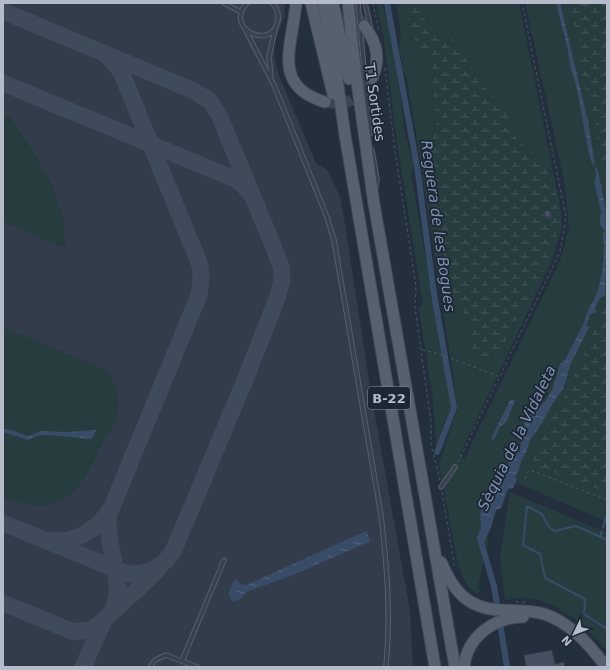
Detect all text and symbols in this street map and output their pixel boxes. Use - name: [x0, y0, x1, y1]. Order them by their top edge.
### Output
- street label: T1 Sortides: [361, 61, 388, 142]
- water label: Reguera de les Bogues: [417, 139, 459, 313]
- water label: Sèquia de la Vidaleta: [474, 363, 560, 513]
- road number: B-22: [368, 387, 410, 409]
- north arrow: [554, 614, 594, 654]
- text: N: [559, 633, 575, 648]

